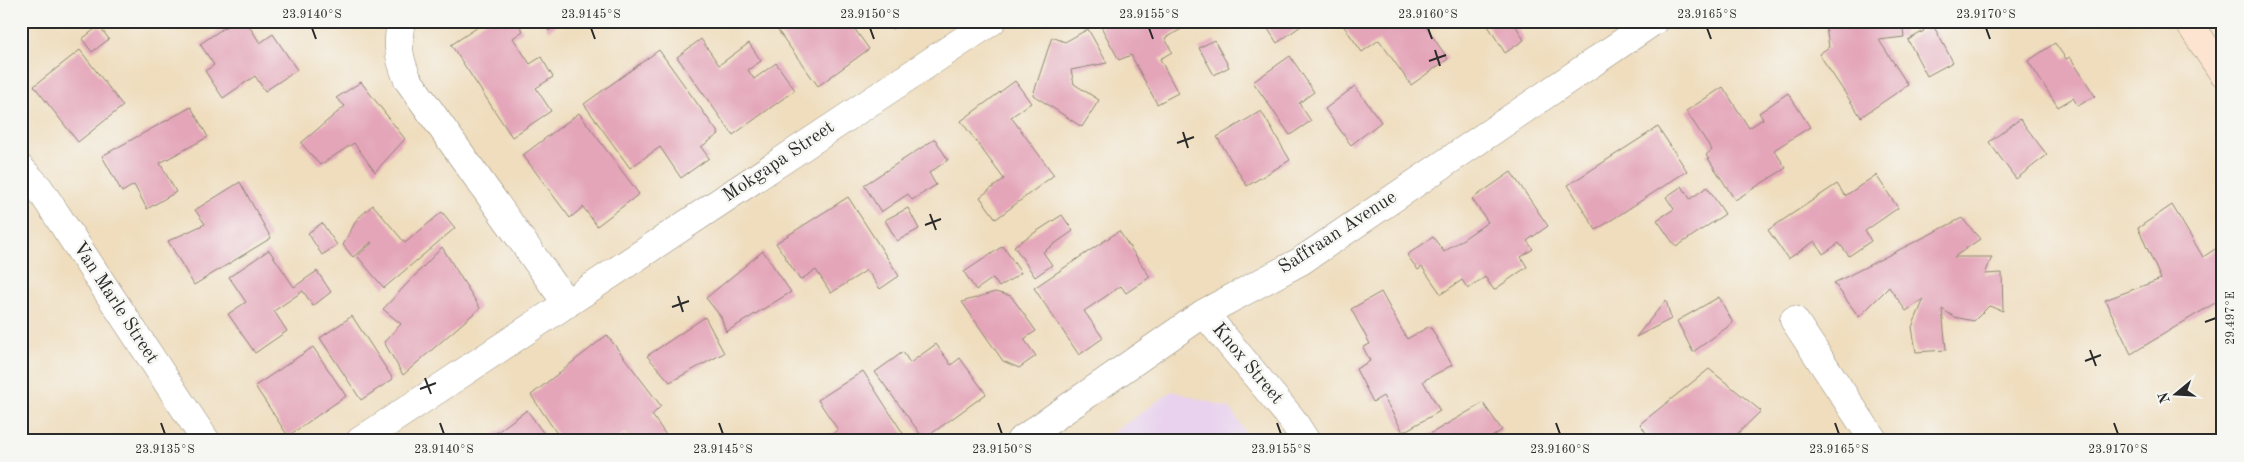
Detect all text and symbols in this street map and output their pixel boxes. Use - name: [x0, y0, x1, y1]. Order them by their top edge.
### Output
- text: 23.9145°S: [561, 8, 621, 21]
- text: 23.9150°S: [840, 8, 900, 21]
- text: 23.9155°S: [1119, 8, 1179, 21]
- text: 23.9165°S: [1677, 8, 1737, 21]
- text: 23.9140°S: [282, 9, 342, 21]
- text: 23.9160°S: [1398, 9, 1458, 21]
- text: 23.9170°S: [1956, 9, 2016, 21]
- street label: Mokgapa Street: [720, 118, 838, 206]
- street label: Saffraan Avenue: [1276, 188, 1400, 278]
- street label: Van Marle Street: [69, 239, 161, 367]
- text: 29.497°E: [2225, 291, 2237, 345]
- street label: Knox Street: [1208, 320, 1286, 408]
- north arrow: [2152, 370, 2202, 420]
- text: N: [2156, 390, 2173, 405]
- text: 23.9135°S: [135, 443, 195, 456]
- text: 23.9145°S: [693, 443, 753, 456]
- text: 23.9150°S: [972, 443, 1032, 456]
- text: 23.9155°S: [1251, 443, 1311, 456]
- text: 23.9165°S: [1809, 443, 1869, 456]
- text: 23.9140°S: [414, 444, 474, 456]
- text: 23.9160°S: [1530, 444, 1590, 456]
- text: 23.9170°S: [2088, 444, 2148, 456]

